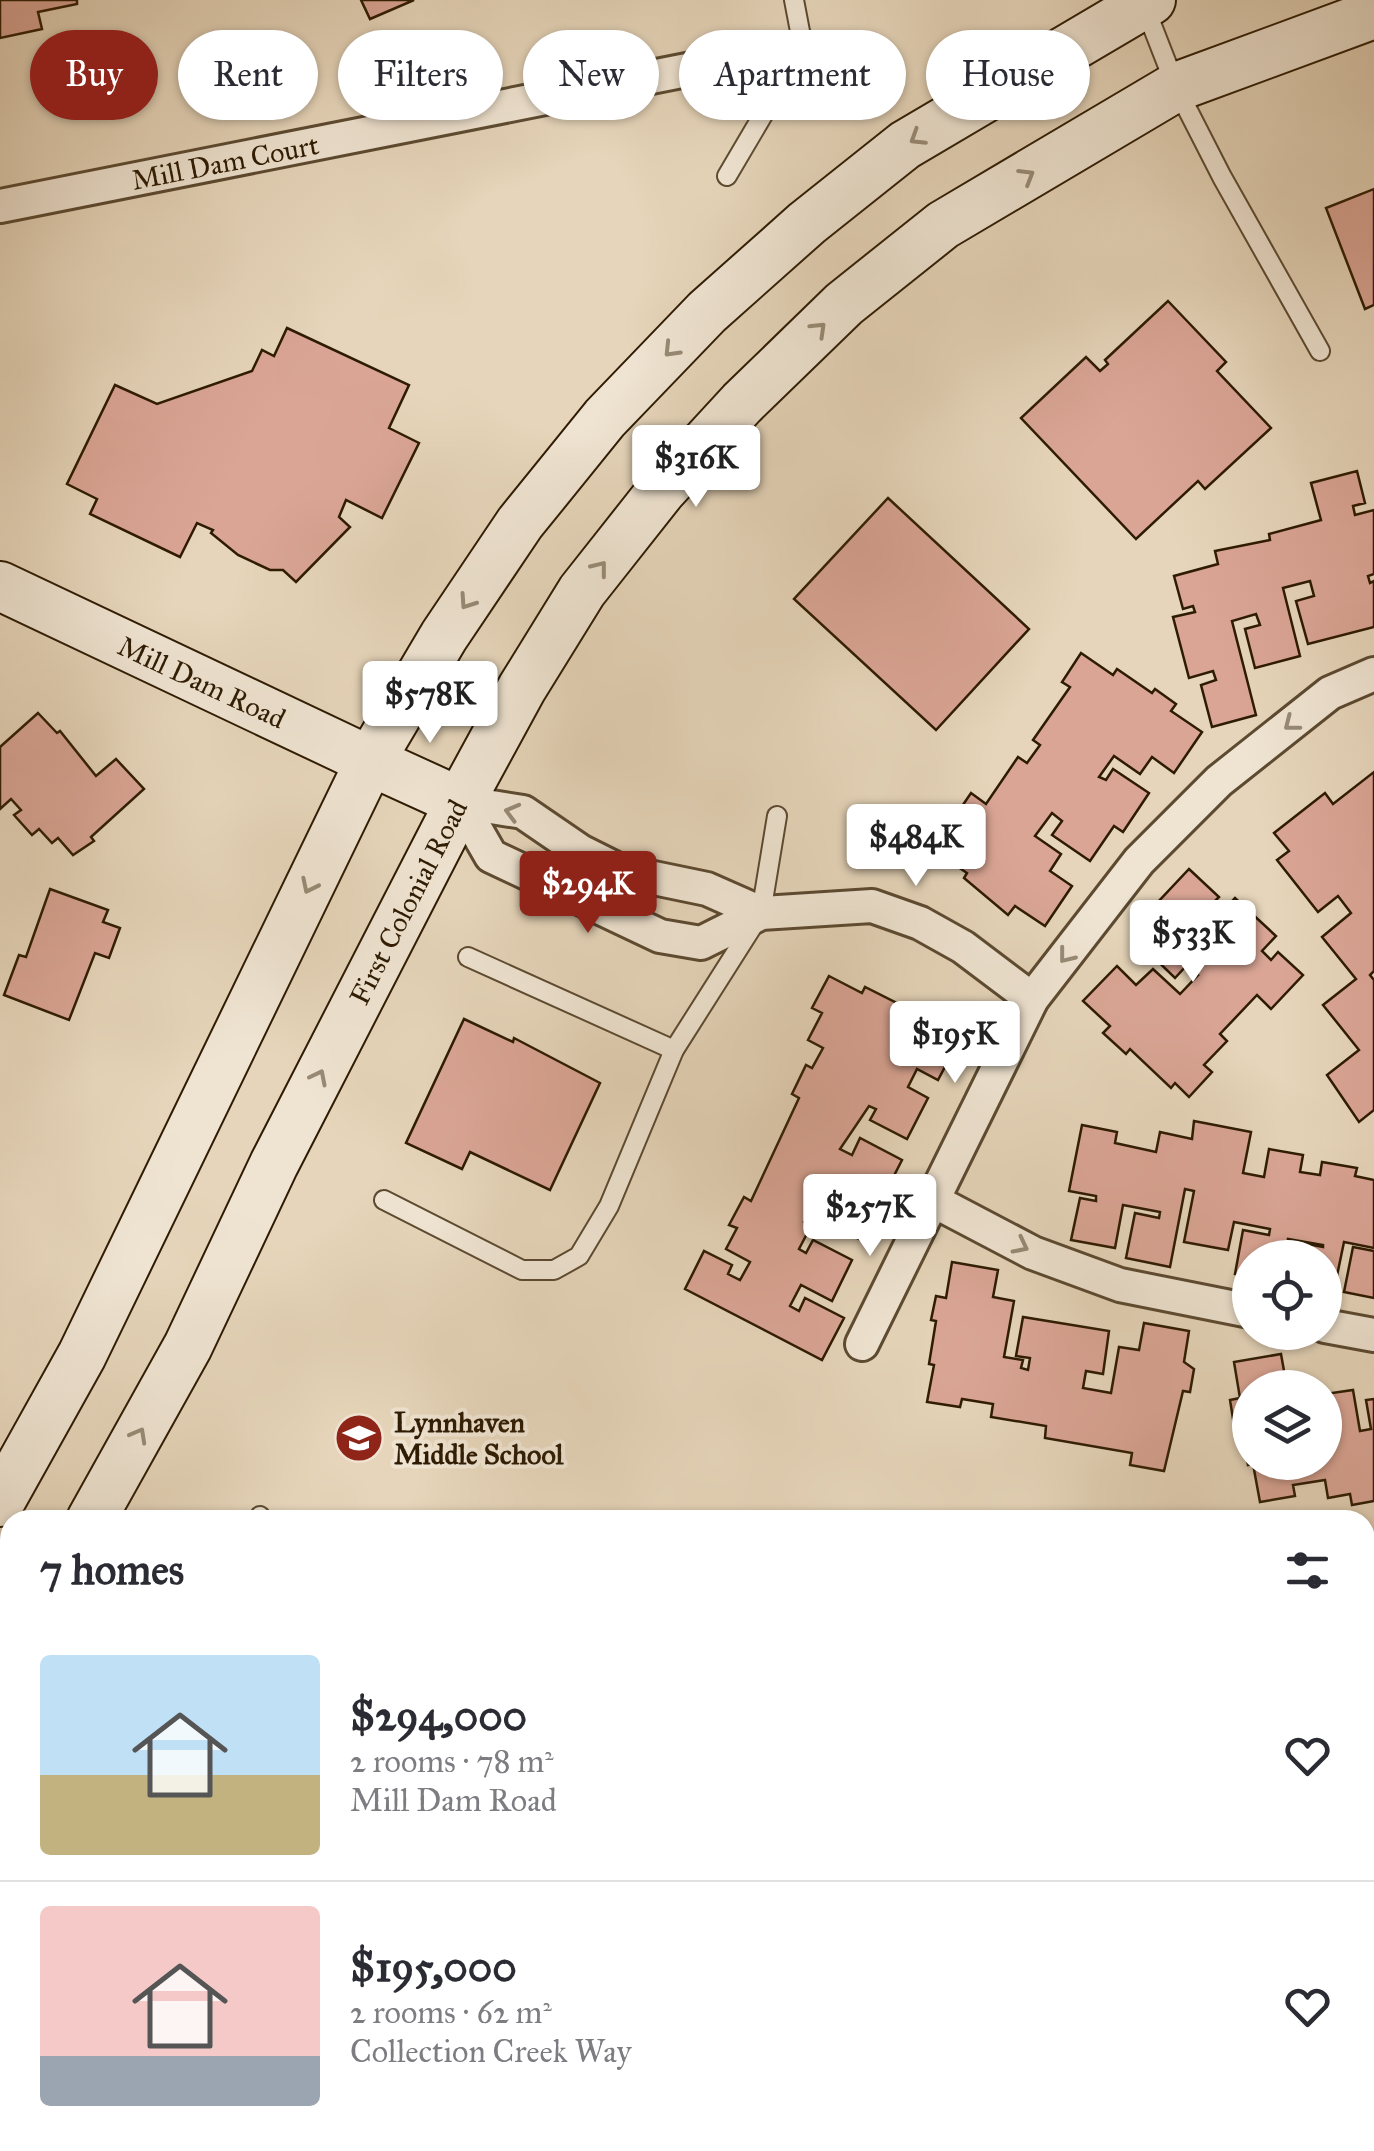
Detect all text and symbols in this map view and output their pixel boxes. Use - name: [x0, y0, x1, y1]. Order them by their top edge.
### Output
- chip: Buy: [30, 30, 158, 120]
- chip: Rent: [178, 30, 318, 120]
- chip: Filters: [338, 30, 503, 120]
- chip: New: [523, 30, 659, 120]
- chip: Apartment: [679, 30, 906, 120]
- chip: House: [926, 30, 1090, 120]
- one-way arrow: [909, 126, 927, 145]
- street label: Mill Dam Court: [129, 127, 322, 198]
- one-way arrow: [1016, 169, 1034, 188]
- one-way arrow: [807, 323, 825, 341]
- one-way arrow: [664, 338, 682, 356]
- pin: $316K: [626, 425, 766, 510]
- text: $316K: [654, 438, 738, 477]
- one-way arrow: [588, 562, 606, 580]
- one-way arrow: [460, 591, 479, 609]
- street label: Mill Dam Road: [112, 628, 291, 737]
- pin: $578K: [360, 661, 500, 746]
- text: $578K: [385, 674, 475, 713]
- one-way arrow: [1284, 712, 1302, 729]
- street label: First Colonial Road: [342, 794, 475, 1011]
- one-way arrow: [504, 802, 522, 823]
- pin: $484K: [846, 804, 986, 889]
- text: $484K: [869, 817, 963, 856]
- pin: $294K: [518, 851, 658, 936]
- text: $294K: [542, 864, 634, 903]
- one-way arrow: [302, 876, 322, 894]
- pin: $533K: [1123, 900, 1263, 985]
- text: $533K: [1152, 913, 1234, 952]
- one-way arrow: [1060, 945, 1077, 963]
- pin: $195K: [885, 1001, 1025, 1086]
- text: $195K: [912, 1014, 998, 1053]
- one-way arrow: [307, 1069, 326, 1087]
- pin: $257K: [800, 1174, 940, 1259]
- text: $257K: [825, 1187, 915, 1226]
- one-way arrow: [1010, 1234, 1028, 1253]
- map controls: [1232, 1240, 1342, 1480]
- button: locate: [1232, 1240, 1342, 1350]
- button: layers: [1232, 1370, 1342, 1480]
- place label: Lynnhaven Middle School: [394, 1405, 564, 1472]
- school or university icon: Lynnhaven Middle School: [333, 1412, 385, 1464]
- one-way arrow: [126, 1428, 146, 1446]
- icon: filters: [1280, 1543, 1335, 1598]
- text: 7 homes: [40, 1544, 184, 1596]
- text: $294,000: [350, 1690, 527, 1742]
- icon: home: [120, 1695, 240, 1815]
- icon: heart: [1280, 1728, 1335, 1783]
- text: 2 rooms · 78 m²: [350, 1742, 554, 1781]
- text: Mill Dam Road: [350, 1781, 557, 1820]
- text: $195,000: [350, 1941, 517, 1993]
- icon: home: [120, 1946, 240, 2066]
- icon: heart: [1280, 1979, 1335, 2034]
- text: 2 rooms · 62 m²: [350, 1993, 552, 2032]
- text: Collection Creek Way: [350, 2032, 631, 2071]

